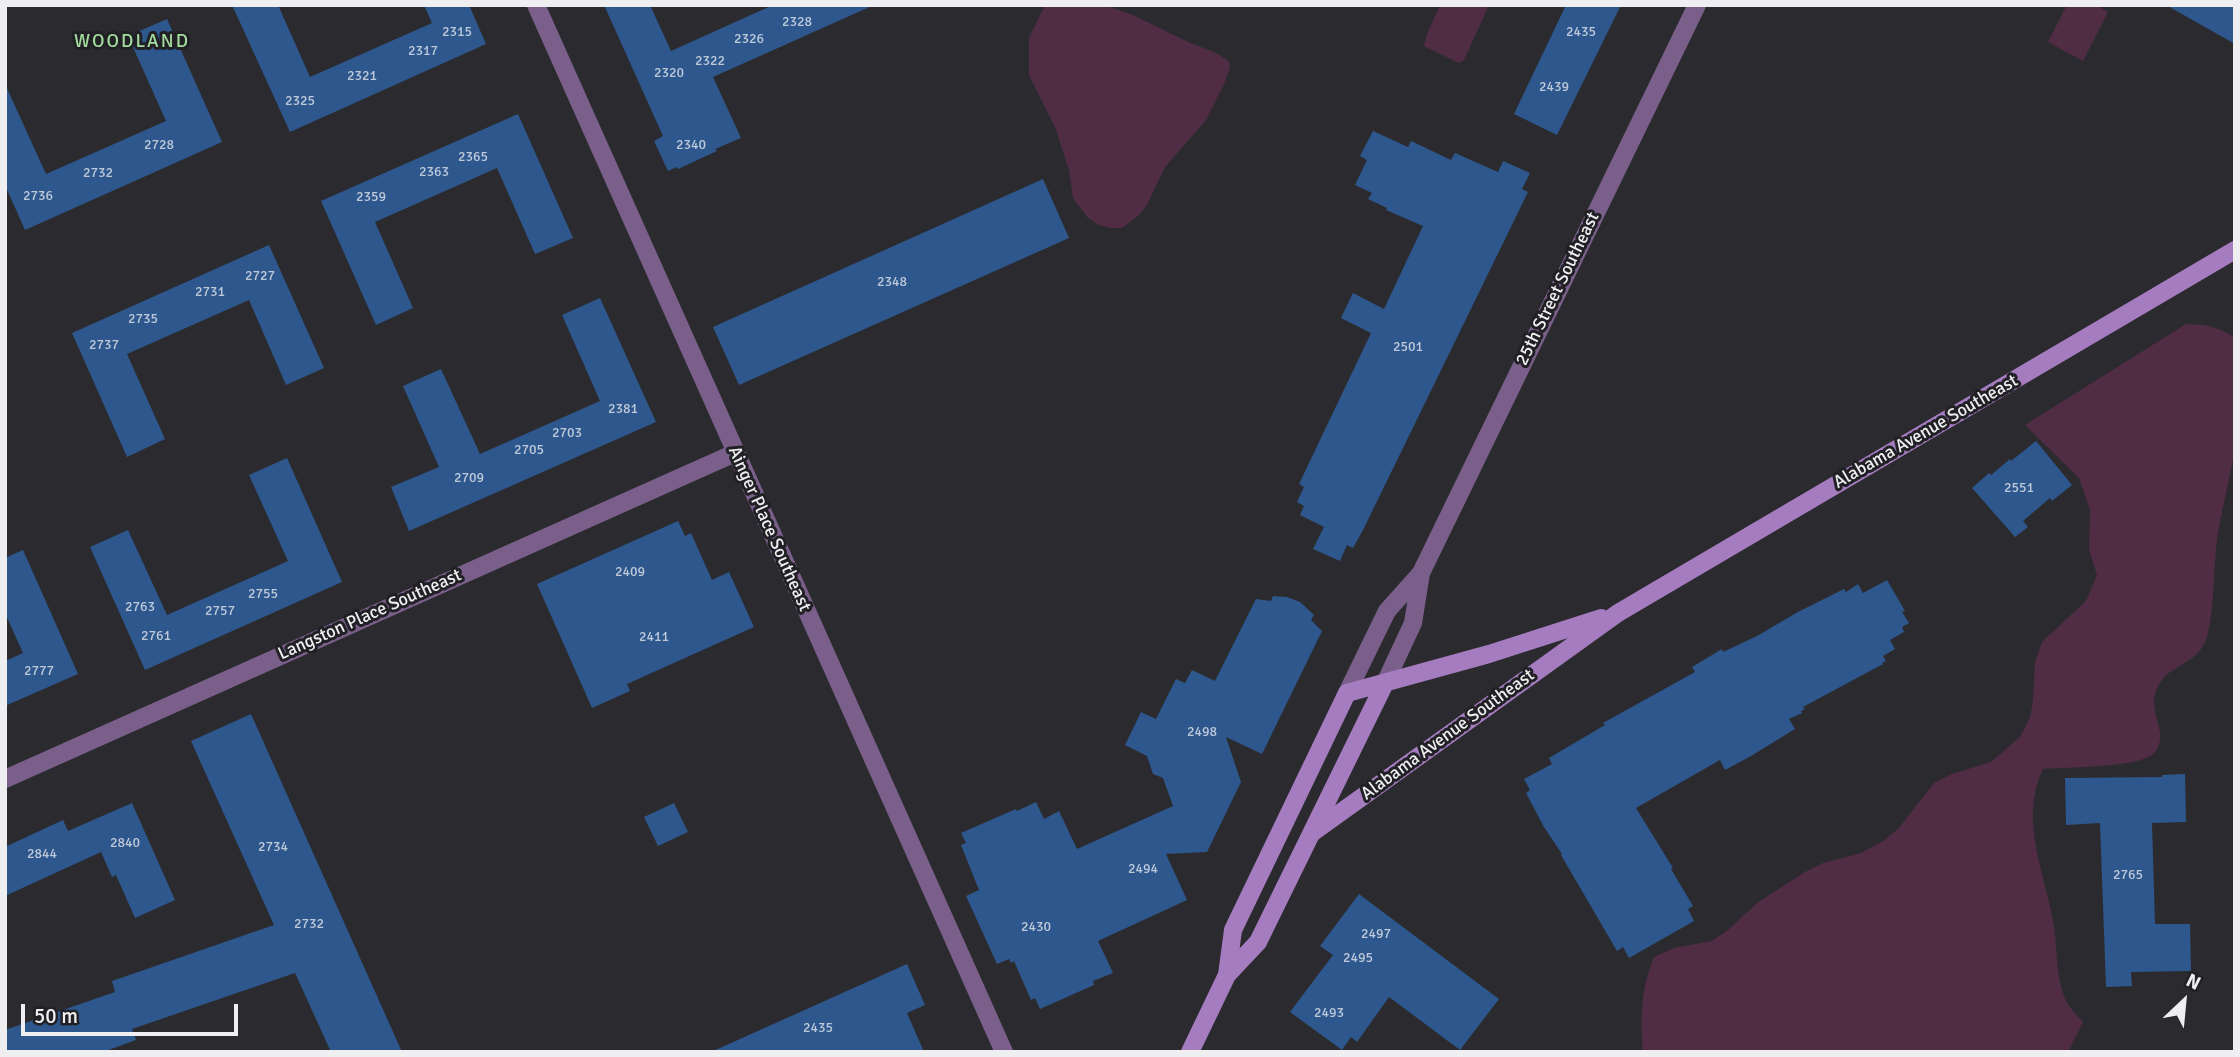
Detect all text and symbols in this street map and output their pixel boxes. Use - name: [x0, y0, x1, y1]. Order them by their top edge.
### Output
- house number: 2328: [782, 14, 812, 30]
- house number: 2315: [442, 24, 472, 40]
- house number: 2435: [1566, 24, 1596, 40]
- district label: WOODLAND: [75, 31, 189, 53]
- house number: 2326: [734, 31, 764, 47]
- house number: 2317: [408, 43, 438, 59]
- house number: 2322: [695, 53, 725, 69]
- house number: 2320: [654, 65, 684, 81]
- house number: 2321: [347, 68, 377, 84]
- house number: 2439: [1539, 79, 1569, 95]
- house number: 2325: [285, 93, 315, 109]
- house number: 2728: [144, 137, 174, 153]
- house number: 2340: [676, 137, 706, 153]
- house number: 2365: [458, 149, 488, 165]
- house number: 2363: [419, 164, 449, 180]
- house number: 2732: [83, 165, 113, 181]
- house number: 2736: [23, 188, 53, 204]
- house number: 2359: [356, 189, 386, 205]
- street label: 25th Street Southeast: [1511, 209, 1605, 369]
- house number: 2727: [245, 268, 275, 284]
- house number: 2348: [877, 274, 907, 290]
- house number: 2731: [195, 284, 225, 300]
- house number: 2735: [128, 311, 158, 327]
- house number: 2737: [89, 337, 119, 353]
- house number: 2501: [1393, 339, 1423, 355]
- street label: Alabama Avenue Southeast: [1830, 370, 2022, 494]
- house number: 2381: [608, 401, 638, 417]
- house number: 2703: [552, 425, 582, 441]
- house number: 2705: [514, 442, 544, 458]
- street label: Ainger Place Southeast: [723, 443, 815, 615]
- house number: 2709: [454, 470, 484, 486]
- house number: 2551: [2004, 480, 2034, 496]
- house number: 2409: [615, 564, 645, 580]
- street label: Langston Place Southeast: [275, 565, 465, 665]
- house number: 2755: [248, 586, 278, 602]
- house number: 2763: [125, 599, 155, 615]
- house number: 2757: [205, 603, 235, 619]
- house number: 2761: [141, 628, 171, 644]
- house number: 2411: [639, 629, 669, 645]
- house number: 2777: [24, 663, 54, 679]
- street label: Alabama Avenue Southeast: [1357, 665, 1539, 805]
- house number: 2498: [1187, 724, 1217, 740]
- house number: 2840: [110, 835, 140, 851]
- house number: 2734: [258, 839, 288, 855]
- house number: 2844: [27, 846, 57, 862]
- house number: 2494: [1128, 861, 1158, 877]
- house number: 2765: [2113, 867, 2143, 883]
- house number: 2732: [294, 916, 324, 932]
- house number: 2430: [1021, 919, 1051, 935]
- house number: 2497: [1361, 926, 1391, 942]
- house number: 2495: [1343, 950, 1373, 966]
- north arrow: [2149, 966, 2219, 1036]
- text: N: [2182, 968, 2204, 996]
- scale bar: [24, 990, 242, 1034]
- text: 50 m: [34, 1003, 78, 1029]
- house number: 2493: [1314, 1005, 1344, 1021]
- house number: 2435: [803, 1020, 833, 1036]

